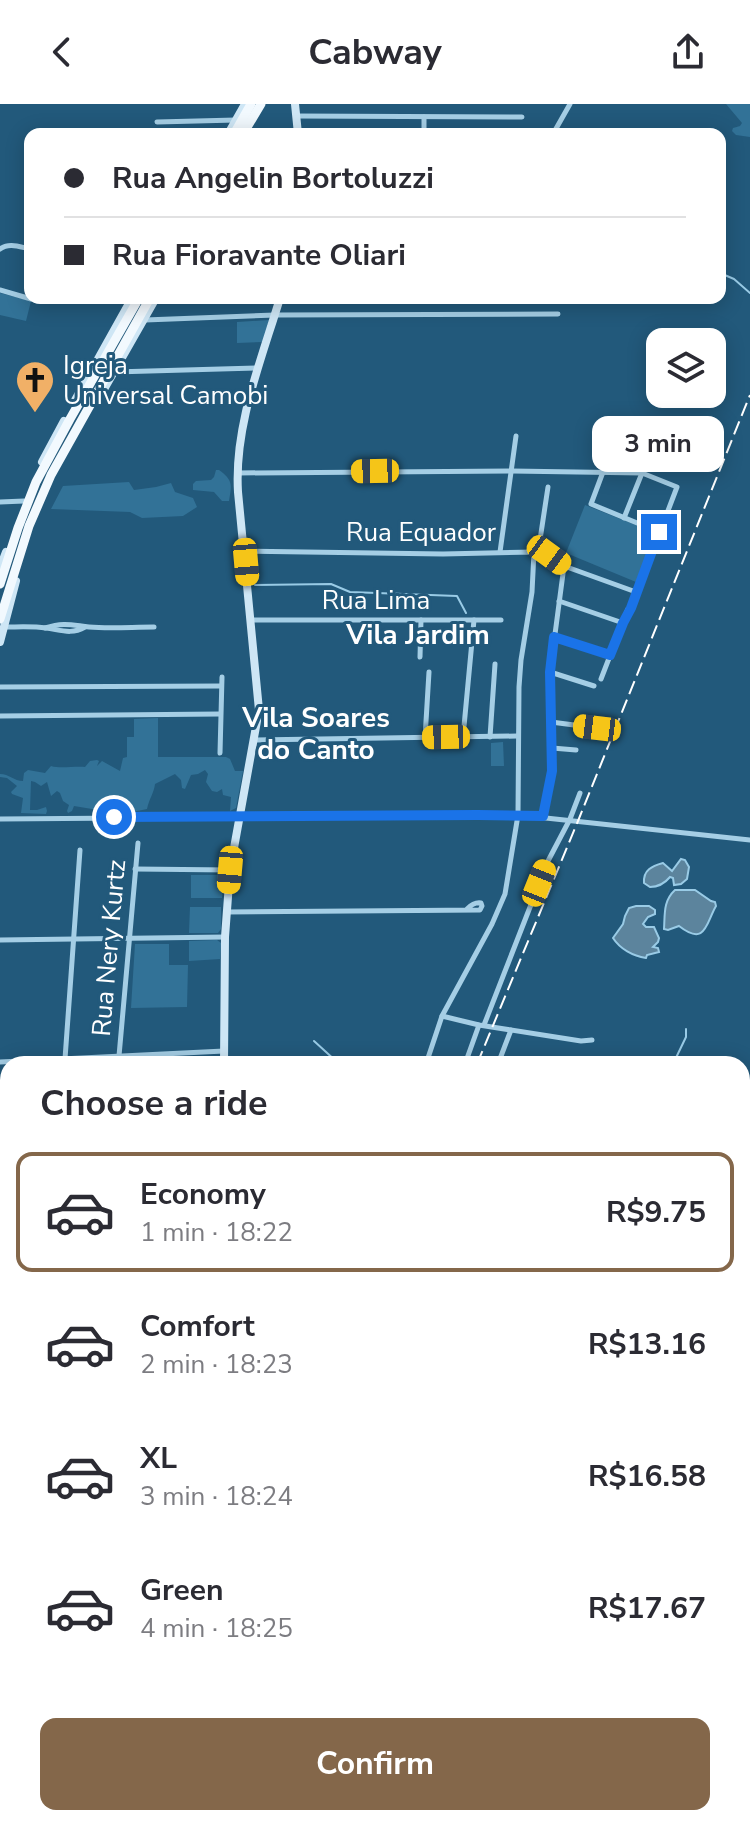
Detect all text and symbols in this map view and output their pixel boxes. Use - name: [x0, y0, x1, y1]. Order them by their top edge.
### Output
- text: Cabway: [308, 28, 442, 77]
- icon: back: [40, 30, 84, 74]
- icon: share: [666, 30, 710, 74]
- text: Rua Angelin Bortoluzzi: [112, 158, 434, 199]
- text: Rua Fioravante Oliari: [112, 235, 406, 276]
- map controls: [646, 328, 726, 408]
- button: layers: [646, 328, 726, 408]
- place label: Igreja Universal Camobi: [63, 348, 268, 413]
- church icon: Igreja Universal Camobi: [14, 359, 56, 414]
- callout: 3 min: [593, 416, 725, 472]
- text: 3 min: [624, 426, 692, 461]
- car: [351, 459, 399, 483]
- route end: [641, 514, 677, 550]
- street label: Rua Equador: [346, 515, 497, 550]
- car: [523, 531, 575, 579]
- car: [232, 537, 260, 587]
- street label: Rua Lima: [322, 583, 430, 618]
- district label: Vila Jardim: [345, 616, 490, 654]
- district label: Vila Soares do Canto: [241, 699, 390, 769]
- car: [572, 713, 622, 743]
- car: [422, 725, 470, 749]
- route start: [96, 799, 132, 835]
- car: [216, 845, 244, 895]
- car: [519, 856, 559, 910]
- street label: Rua Nery Kurtz: [84, 858, 134, 1038]
- text: Choose a ride: [40, 1079, 268, 1128]
- text: Economy: [140, 1174, 266, 1215]
- icon: car: [44, 1176, 116, 1248]
- text: R$9.75: [606, 1192, 706, 1233]
- text: 1 min · 18:22: [140, 1215, 293, 1250]
- text: Comfort: [140, 1306, 255, 1347]
- icon: car: [44, 1308, 116, 1380]
- text: R$13.16: [588, 1324, 706, 1365]
- text: 2 min · 18:23: [140, 1347, 293, 1382]
- text: XL: [140, 1438, 177, 1479]
- icon: car: [44, 1440, 116, 1512]
- text: R$16.58: [588, 1456, 706, 1497]
- text: 3 min · 18:24: [140, 1479, 293, 1514]
- text: Green: [140, 1570, 224, 1611]
- icon: car: [44, 1572, 116, 1644]
- text: R$17.67: [588, 1588, 706, 1629]
- text: 4 min · 18:25: [140, 1611, 293, 1646]
- button: Confirm: [40, 1718, 710, 1810]

